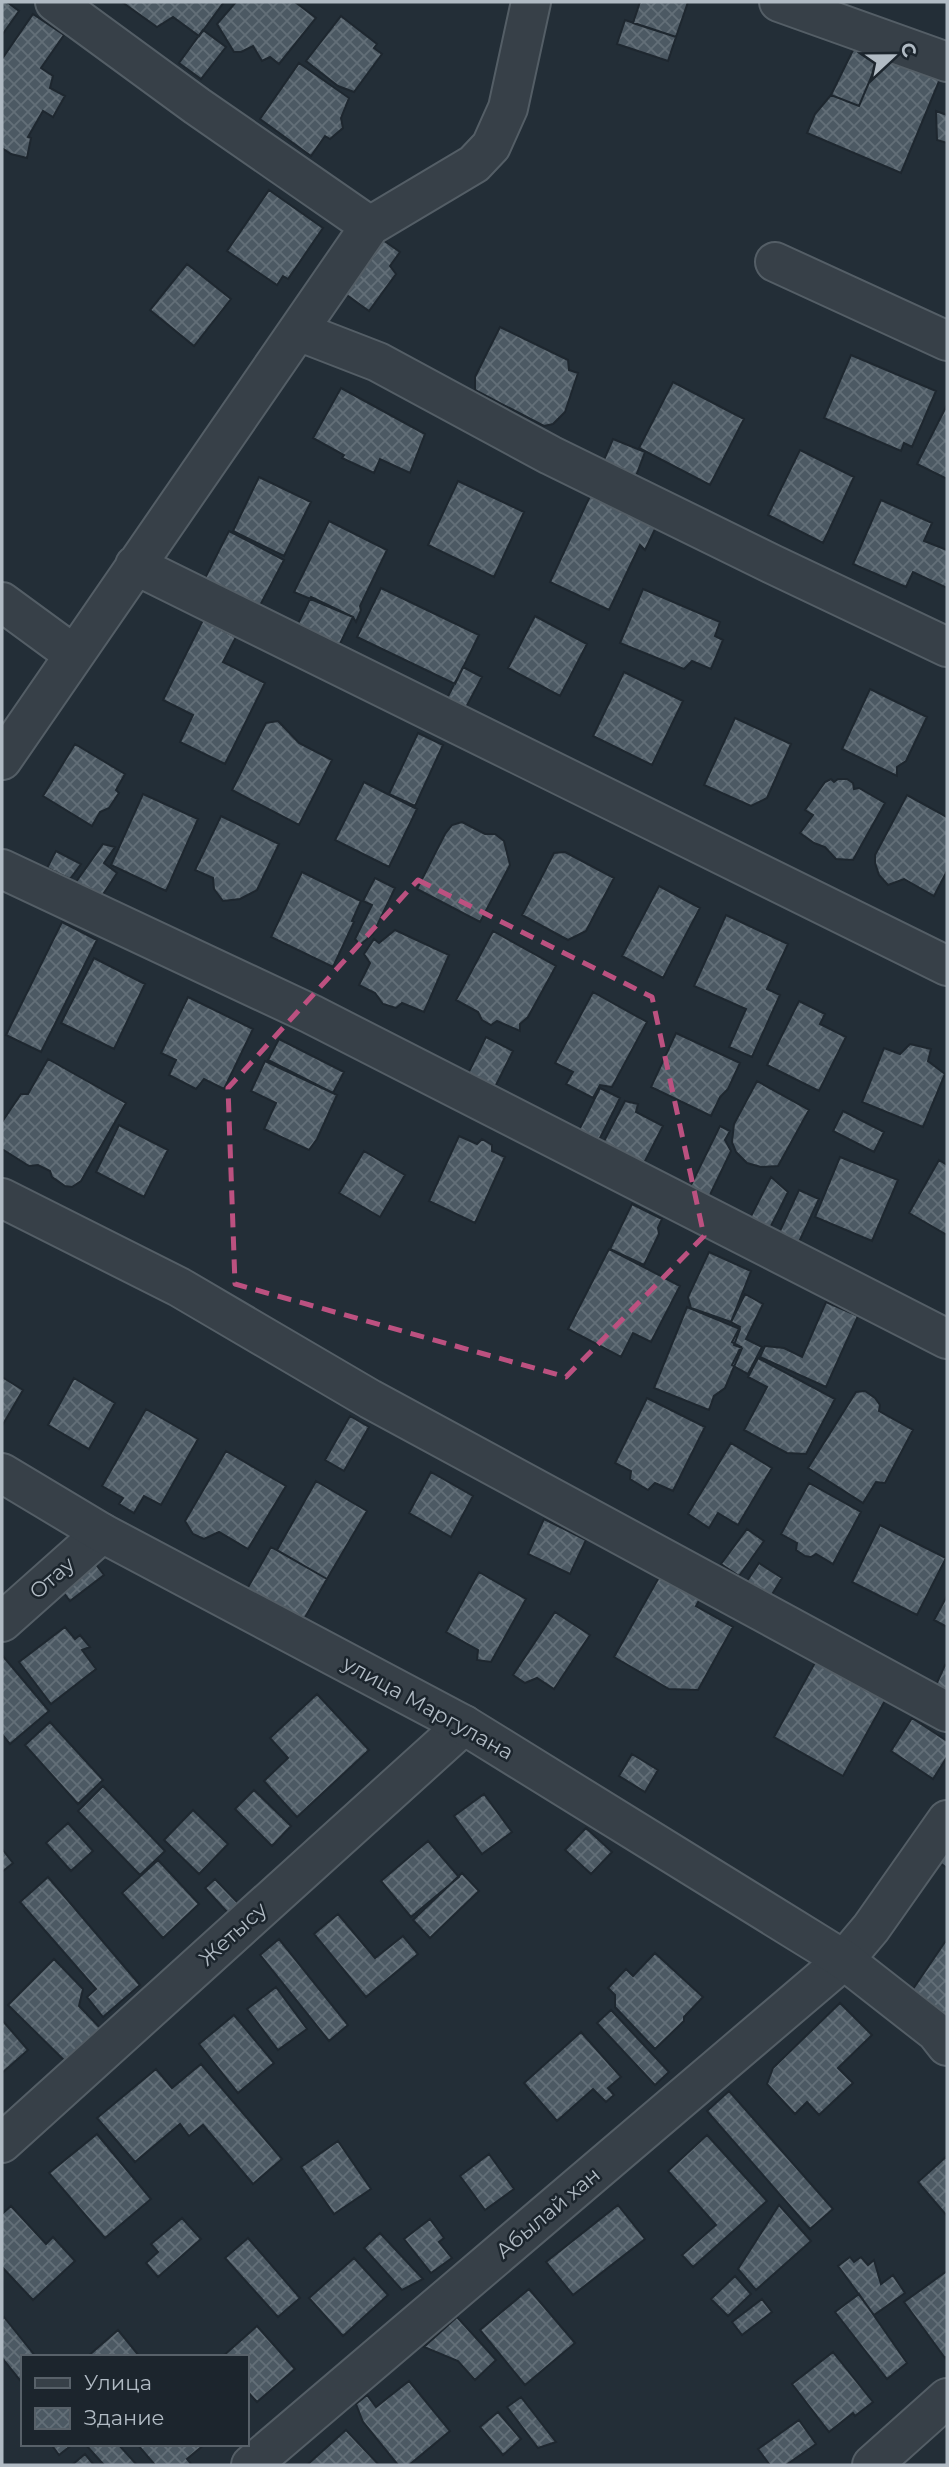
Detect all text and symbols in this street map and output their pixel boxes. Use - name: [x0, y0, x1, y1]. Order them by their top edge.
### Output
- north arrow: [858, 21, 928, 91]
- text: С: [895, 39, 922, 61]
- street label: Отау: [24, 1551, 80, 1604]
- street label: улица Маргулана: [338, 1650, 518, 1765]
- street label: Жетысу: [193, 1896, 272, 1971]
- street label: Абылай хан: [490, 2162, 605, 2263]
- legend: [21, 2355, 248, 2446]
- text: Улица: [84, 2370, 152, 2395]
- text: Здание: [84, 2405, 165, 2430]

